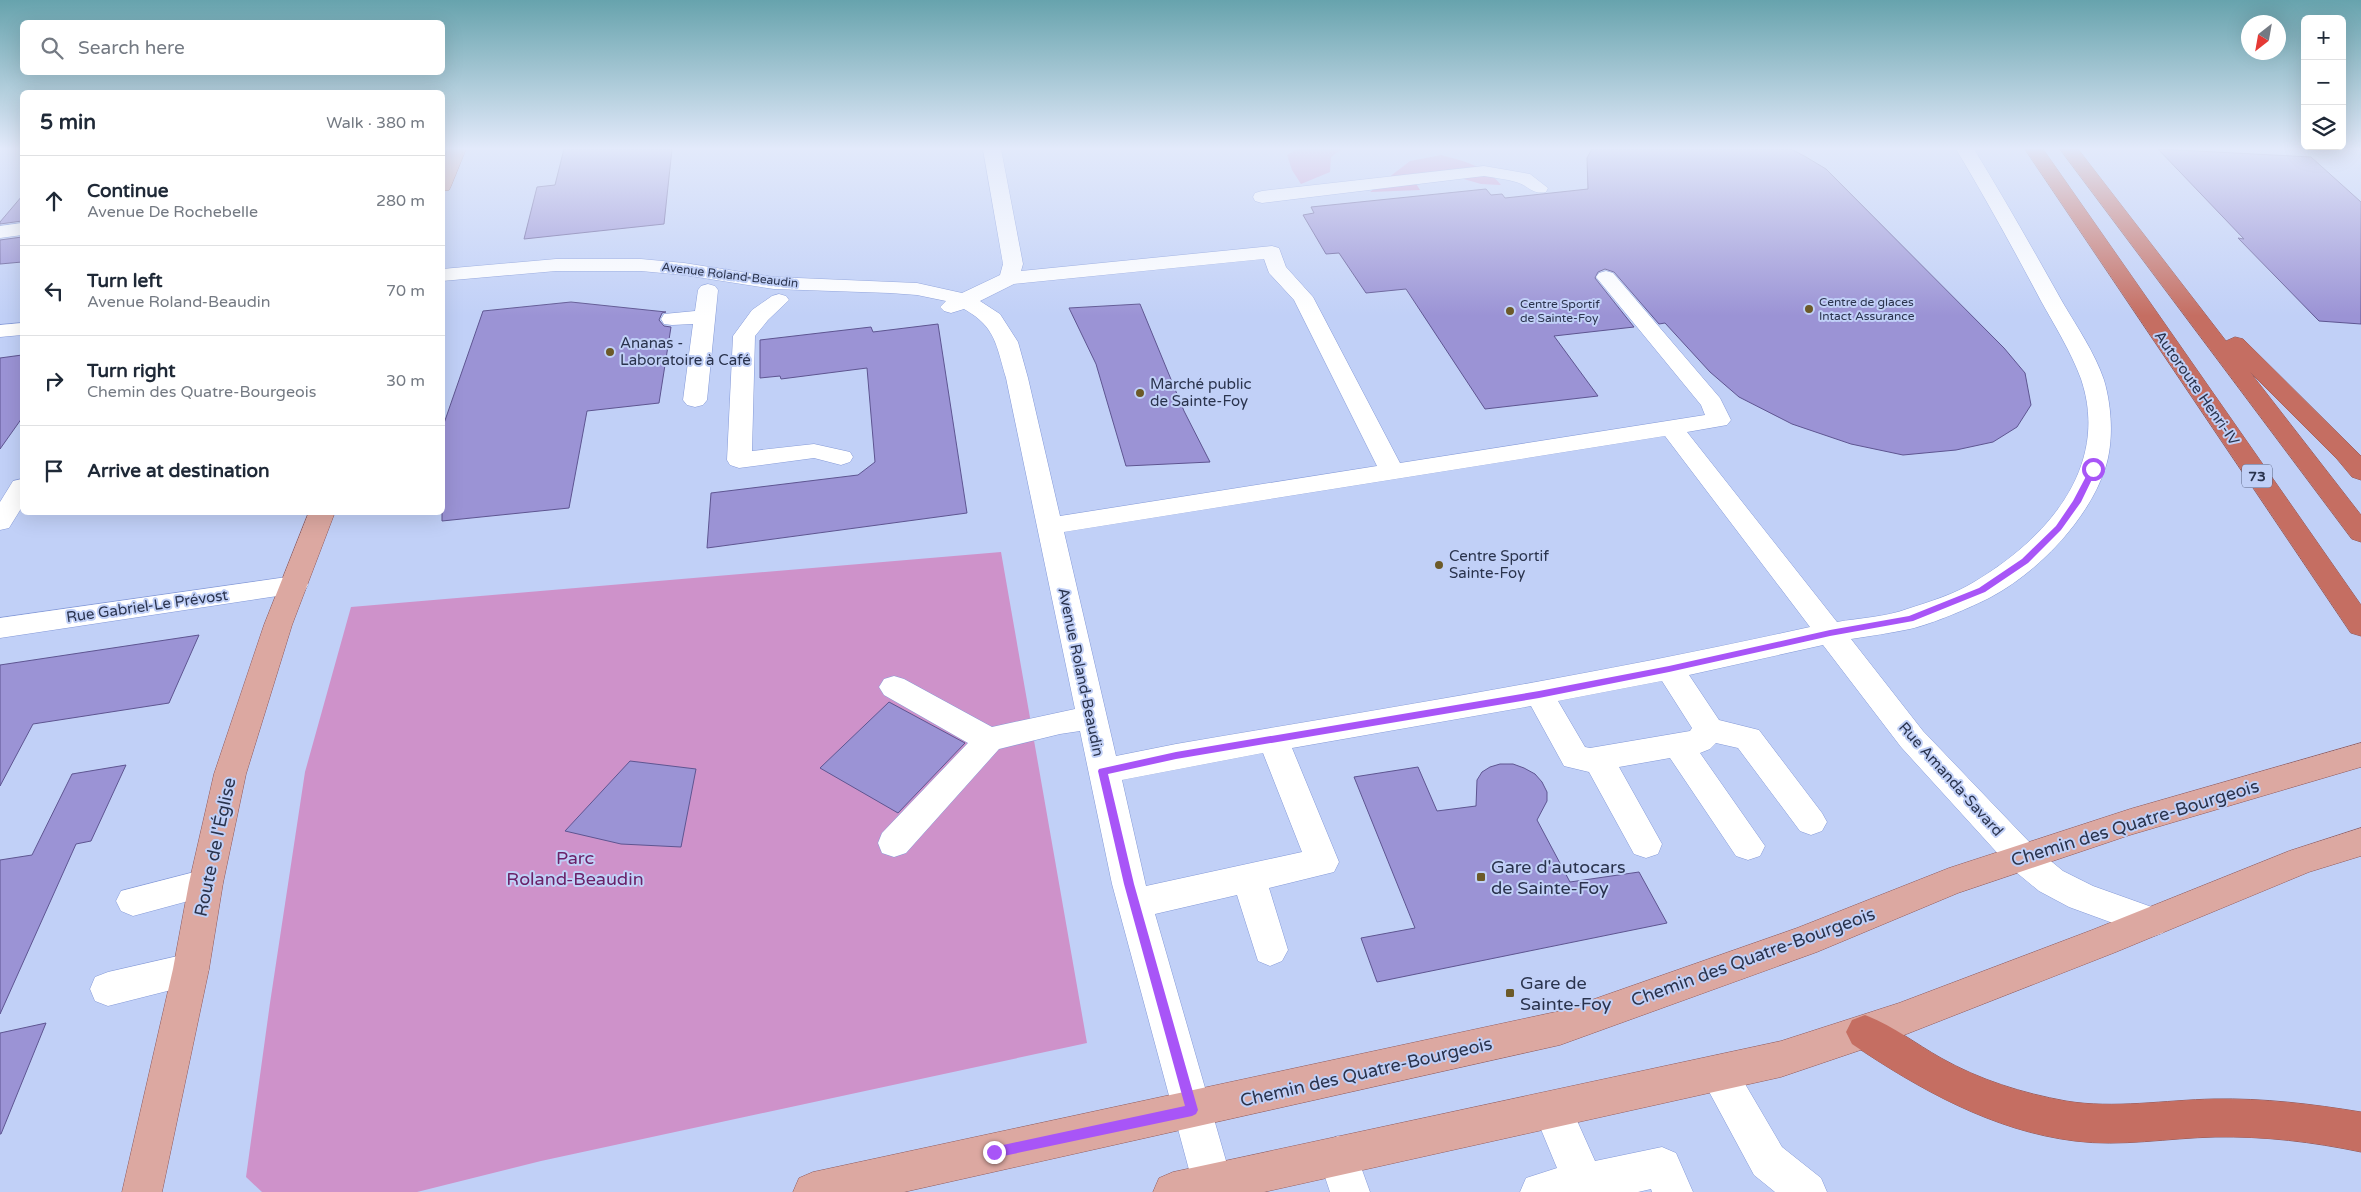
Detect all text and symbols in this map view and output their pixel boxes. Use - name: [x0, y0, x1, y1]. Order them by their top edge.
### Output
- north arrow: [2241, 15, 2286, 60]
- map controls: [2301, 15, 2346, 150]
- button: +: [2301, 15, 2346, 60]
- search box: [20, 20, 445, 75]
- icon: search: [38, 34, 66, 62]
- text: Search here: [78, 37, 185, 59]
- button: −: [2301, 60, 2346, 105]
- button: layers: [2301, 105, 2346, 150]
- text: 5 min: [40, 110, 96, 135]
- text: Walk · 380 m: [326, 113, 425, 133]
- text: Continue: [87, 180, 169, 202]
- icon: ahead: [40, 187, 68, 215]
- text: 280 m: [376, 191, 425, 211]
- text: Avenue De Rochebelle: [87, 202, 258, 222]
- street label: Avenue Roland-Beaudin: [661, 260, 799, 290]
- text: Turn left: [87, 270, 163, 292]
- icon: left: [40, 277, 68, 305]
- text: 70 m: [386, 281, 425, 301]
- text: Avenue Roland-Beaudin: [87, 292, 271, 312]
- place label: Centre de glaces Intact Assurance: [1819, 295, 1915, 323]
- place label: Centre Sportif de Sainte-Foy: [1520, 297, 1600, 325]
- marker: Centre de glaces Intact Assurance: [1803, 303, 1815, 315]
- marker: Centre Sportif de Sainte-Foy: [1504, 305, 1516, 317]
- street label: Autoroute Henri-IV: [2151, 327, 2244, 449]
- place label: Ananas - Laboratoire à Café: [620, 334, 751, 369]
- marker: Ananas - Laboratoire à Café: [604, 346, 616, 358]
- text: Turn right: [87, 360, 175, 382]
- icon: right: [40, 367, 68, 395]
- text: 30 m: [386, 371, 425, 391]
- place label: Marché public de Sainte-Foy: [1150, 375, 1252, 410]
- text: Chemin des Quatre-Bourgeois: [87, 382, 316, 402]
- marker: Marché public de Sainte-Foy: [1134, 387, 1146, 399]
- icon: arrive: [40, 457, 68, 485]
- route start: [2082, 458, 2105, 481]
- text: Arrive at destination: [87, 460, 270, 482]
- road number: 73: [2242, 464, 2272, 488]
- place label: Centre Sportif Sainte-Foy: [1449, 547, 1549, 582]
- marker: Centre Sportif Sainte-Foy: [1433, 559, 1445, 571]
- street label: Rue Gabriel-Le Prévost: [65, 586, 229, 626]
- street label: Avenue Roland-Beaudin: [1054, 586, 1108, 758]
- street label: Rue Amanda-Savard: [1895, 718, 2007, 840]
- street label: Chemin des Quatre-Bourgeois: [2008, 775, 2262, 871]
- street label: Route de l'Église: [190, 776, 240, 918]
- park label: Parc Roland-Beaudin: [506, 847, 644, 890]
- place label: Gare d'autocars de Sainte-Foy: [1491, 856, 1626, 899]
- marker: Gare d'autocars de Sainte-Foy: [1475, 871, 1487, 883]
- street label: Chemin des Quatre-Bourgeois: [1628, 903, 1878, 1011]
- place label: Gare de Sainte-Foy: [1520, 972, 1612, 1015]
- marker: Gare de Sainte-Foy: [1504, 987, 1516, 999]
- street label: Chemin des Quatre-Bourgeois: [1238, 1032, 1494, 1112]
- route end: [983, 1141, 1006, 1164]

